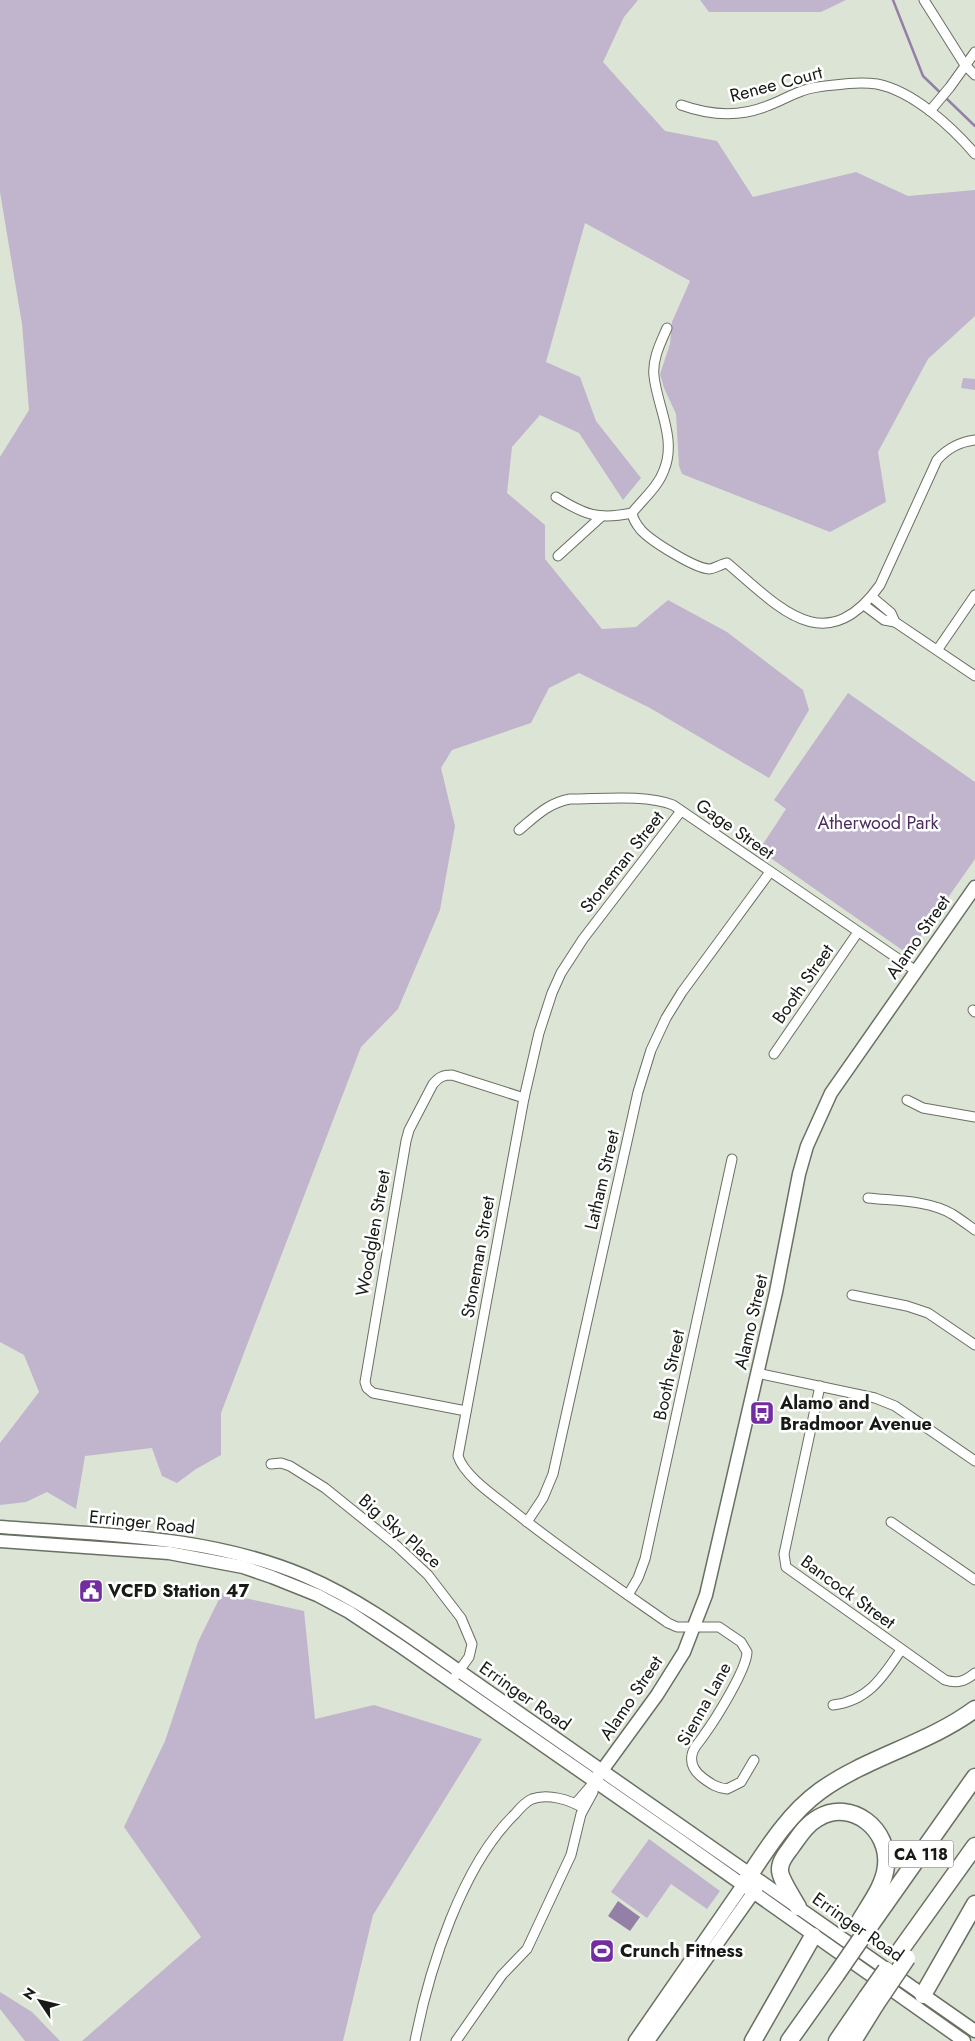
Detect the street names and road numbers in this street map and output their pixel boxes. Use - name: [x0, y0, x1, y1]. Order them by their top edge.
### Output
- street label: Renee Court: [727, 59, 826, 109]
- street label: Gage Street: [690, 792, 780, 866]
- street label: Stoneman Street: [574, 805, 671, 919]
- street label: Alamo Street: [880, 889, 957, 984]
- street label: Booth Street: [766, 938, 840, 1029]
- street label: Latham Street: [578, 1127, 626, 1232]
- street label: Woodglen Street: [349, 1167, 397, 1298]
- street label: Stoneman Street: [454, 1193, 502, 1320]
- street label: Alamo Street: [727, 1271, 775, 1372]
- street label: Booth Street: [647, 1327, 691, 1423]
- street label: Big Sky Place: [353, 1488, 447, 1574]
- street label: Erringer Road: [88, 1504, 196, 1540]
- street label: Bancock Street: [795, 1549, 901, 1636]
- street label: Alamo Street: [593, 1650, 669, 1745]
- street label: Erringer Road: [474, 1655, 576, 1737]
- street label: Sienna Lane: [670, 1657, 738, 1751]
- road number: CA 118: [888, 1840, 954, 1868]
- street label: Erringer Road: [807, 1886, 909, 1968]

